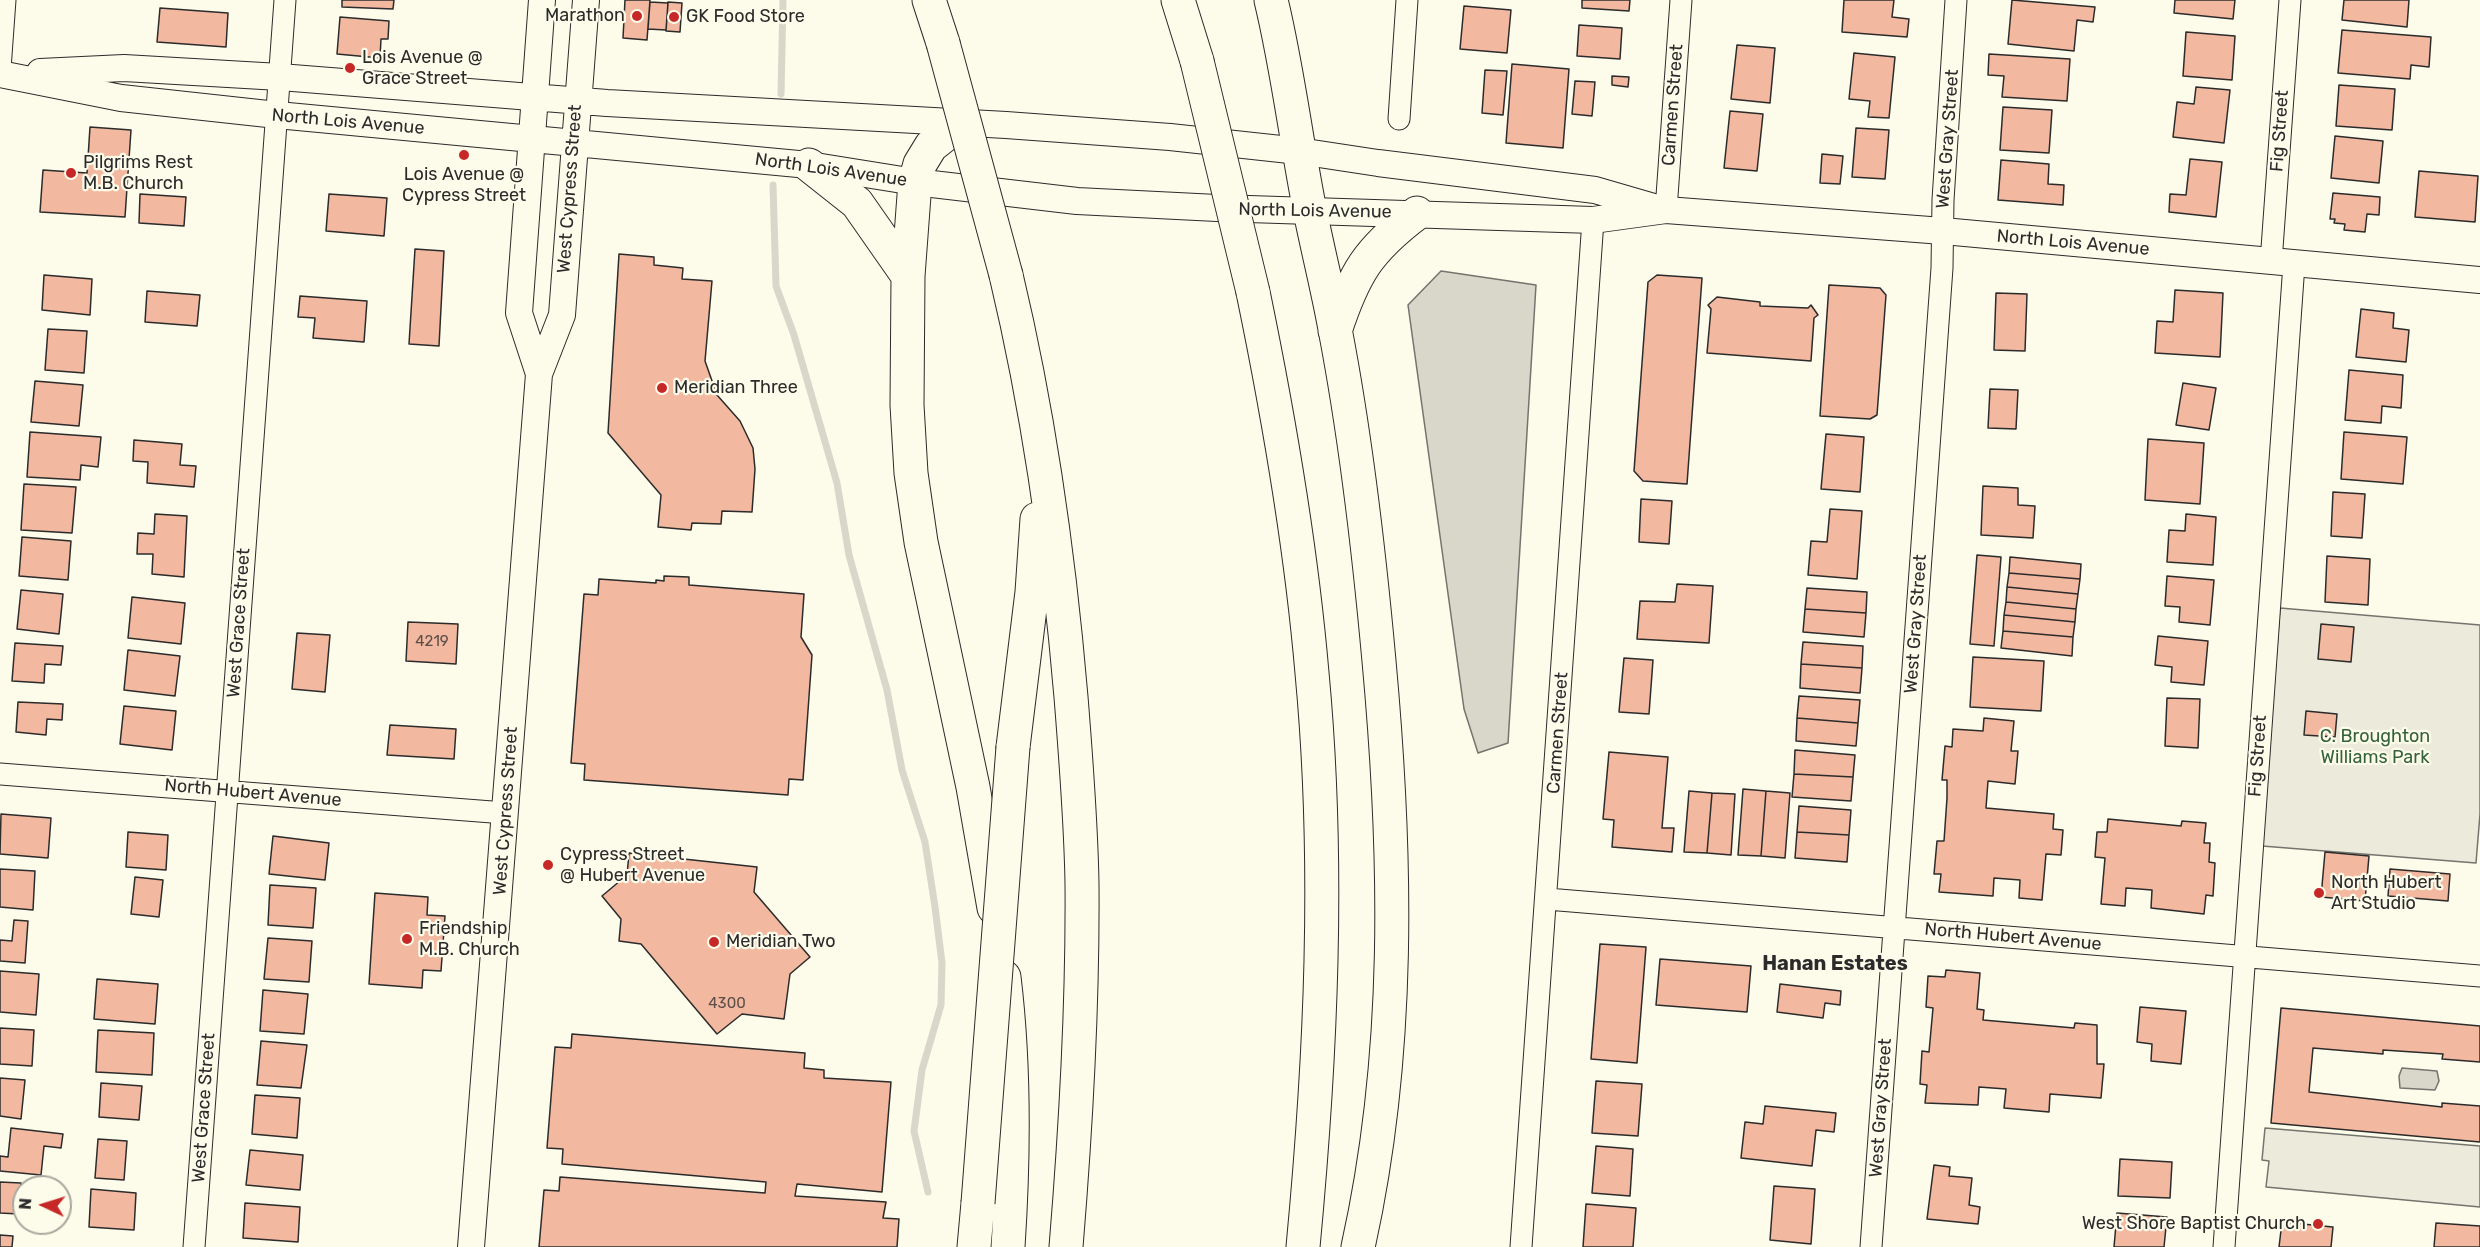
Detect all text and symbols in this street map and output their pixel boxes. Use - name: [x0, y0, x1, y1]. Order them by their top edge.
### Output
- place label: Marathon: [545, 5, 625, 27]
- place label: GK Food Store: [686, 6, 805, 28]
- marker: Marathon: [630, 9, 644, 23]
- marker: GK Food Store: [667, 10, 681, 24]
- street label: Carmen Street: [1658, 43, 1688, 167]
- place label: Lois Avenue @ Grace Street: [362, 47, 483, 90]
- marker: Lois Avenue @ Grace Street: [343, 61, 357, 75]
- street label: West Gray Street: [1932, 69, 1964, 209]
- street label: Fig Street: [2266, 89, 2294, 173]
- street label: West Cypress Street: [553, 104, 587, 274]
- street label: North Lois Avenue: [271, 105, 425, 139]
- marker: Lois Avenue @ Cypress Street: [457, 148, 471, 162]
- street label: North Lois Avenue: [754, 149, 908, 191]
- place label: Pilgrims Rest M.B. Church: [83, 152, 193, 195]
- place label: Lois Avenue @ Cypress Street: [402, 164, 526, 207]
- marker: Pilgrims Rest M.B. Church: [64, 166, 78, 180]
- street label: North Lois Avenue: [1238, 199, 1392, 223]
- street label: North Lois Avenue: [1996, 226, 2150, 260]
- place label: Meridian Three: [674, 377, 798, 399]
- marker: Meridian Three: [655, 381, 669, 395]
- street label: West Grace Street: [223, 547, 255, 699]
- street label: West Gray Street: [1900, 554, 1932, 694]
- house number: 4219: [415, 633, 449, 651]
- street label: Carmen Street: [1543, 671, 1573, 795]
- street label: Fig Street: [2244, 714, 2272, 798]
- street label: West Cypress Street: [489, 726, 523, 896]
- park label: C. Broughton Williams Park: [2320, 726, 2430, 768]
- street label: North Hubert Avenue: [163, 774, 343, 812]
- place label: Cypress Street @ Hubert Avenue: [560, 844, 705, 886]
- marker: Cypress Street @ Hubert Avenue: [541, 858, 555, 872]
- place label: North Hubert Art Studio: [2331, 872, 2441, 914]
- marker: North Hubert Art Studio: [2312, 886, 2326, 900]
- place label: Friendship M.B. Church: [419, 918, 520, 960]
- street label: North Hubert Avenue: [1923, 918, 2103, 956]
- place label: Meridian Two: [726, 931, 836, 953]
- marker: Friendship M.B. Church: [400, 932, 414, 946]
- marker: Meridian Two: [707, 935, 721, 949]
- district label: Hanan Estates: [1762, 952, 1908, 976]
- house number: 4300: [708, 995, 746, 1013]
- street label: West Grace Street: [188, 1032, 220, 1184]
- street label: West Gray Street: [1865, 1038, 1897, 1178]
- north arrow: [12, 1175, 72, 1235]
- text: N: [16, 1197, 35, 1210]
- place label: West Shore Baptist Church: [2082, 1213, 2306, 1235]
- marker: West Shore Baptist Church: [2311, 1217, 2325, 1231]

